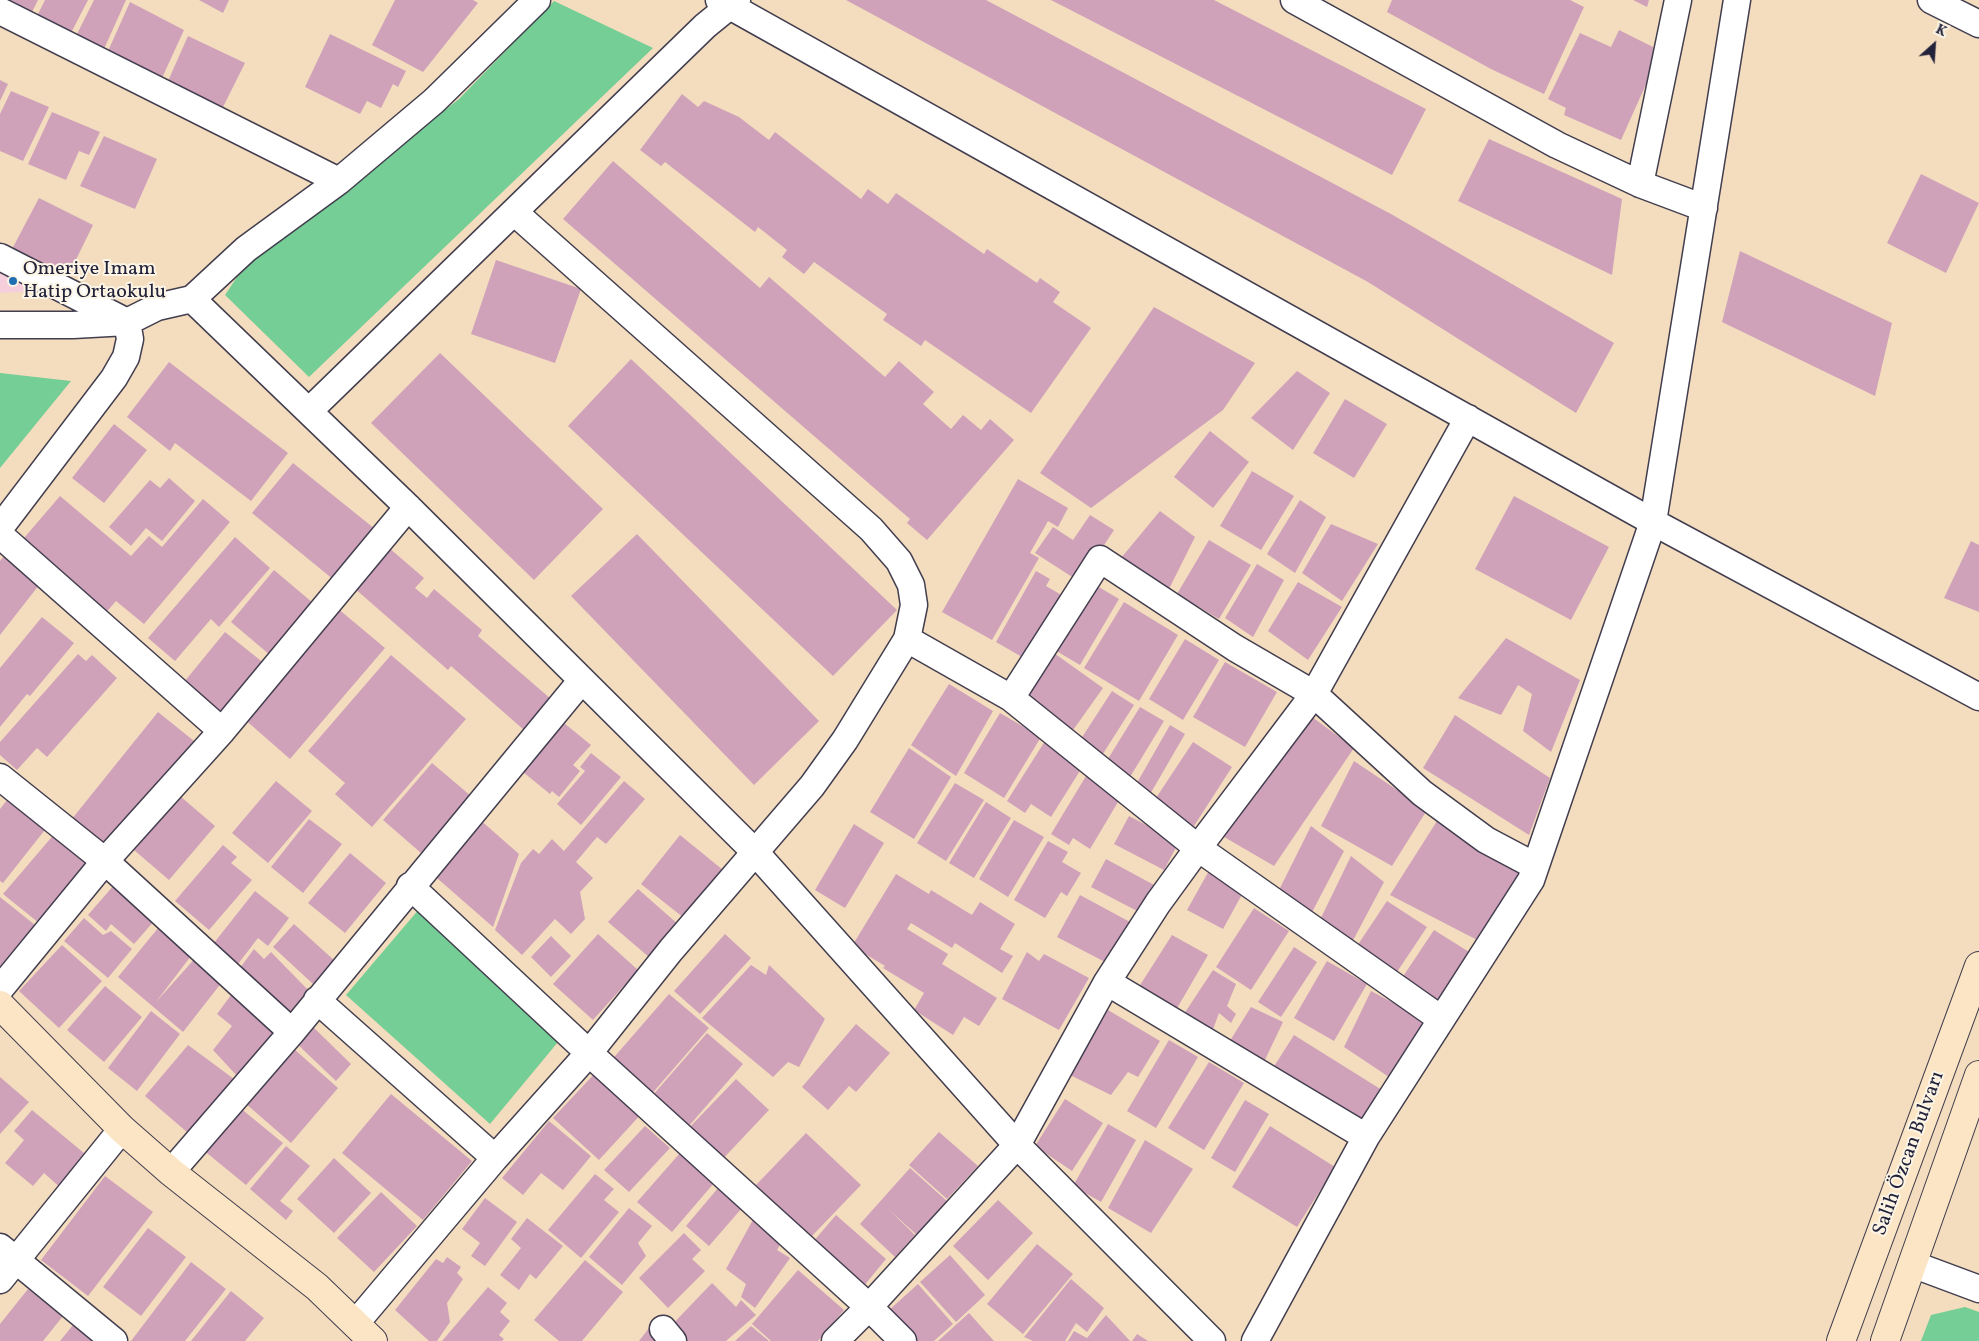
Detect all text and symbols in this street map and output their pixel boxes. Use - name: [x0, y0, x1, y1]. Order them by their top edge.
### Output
- north arrow: [1909, 20, 1959, 70]
- text: K: [1932, 20, 1950, 42]
- place label: Omeriye Imam Hatip Ortaokulu: [23, 258, 166, 305]
- marker: Omeriye Imam Hatip Ortaokulu: [7, 275, 19, 287]
- street label: Salih Özcan Bulvarı: [1869, 1069, 1951, 1239]

